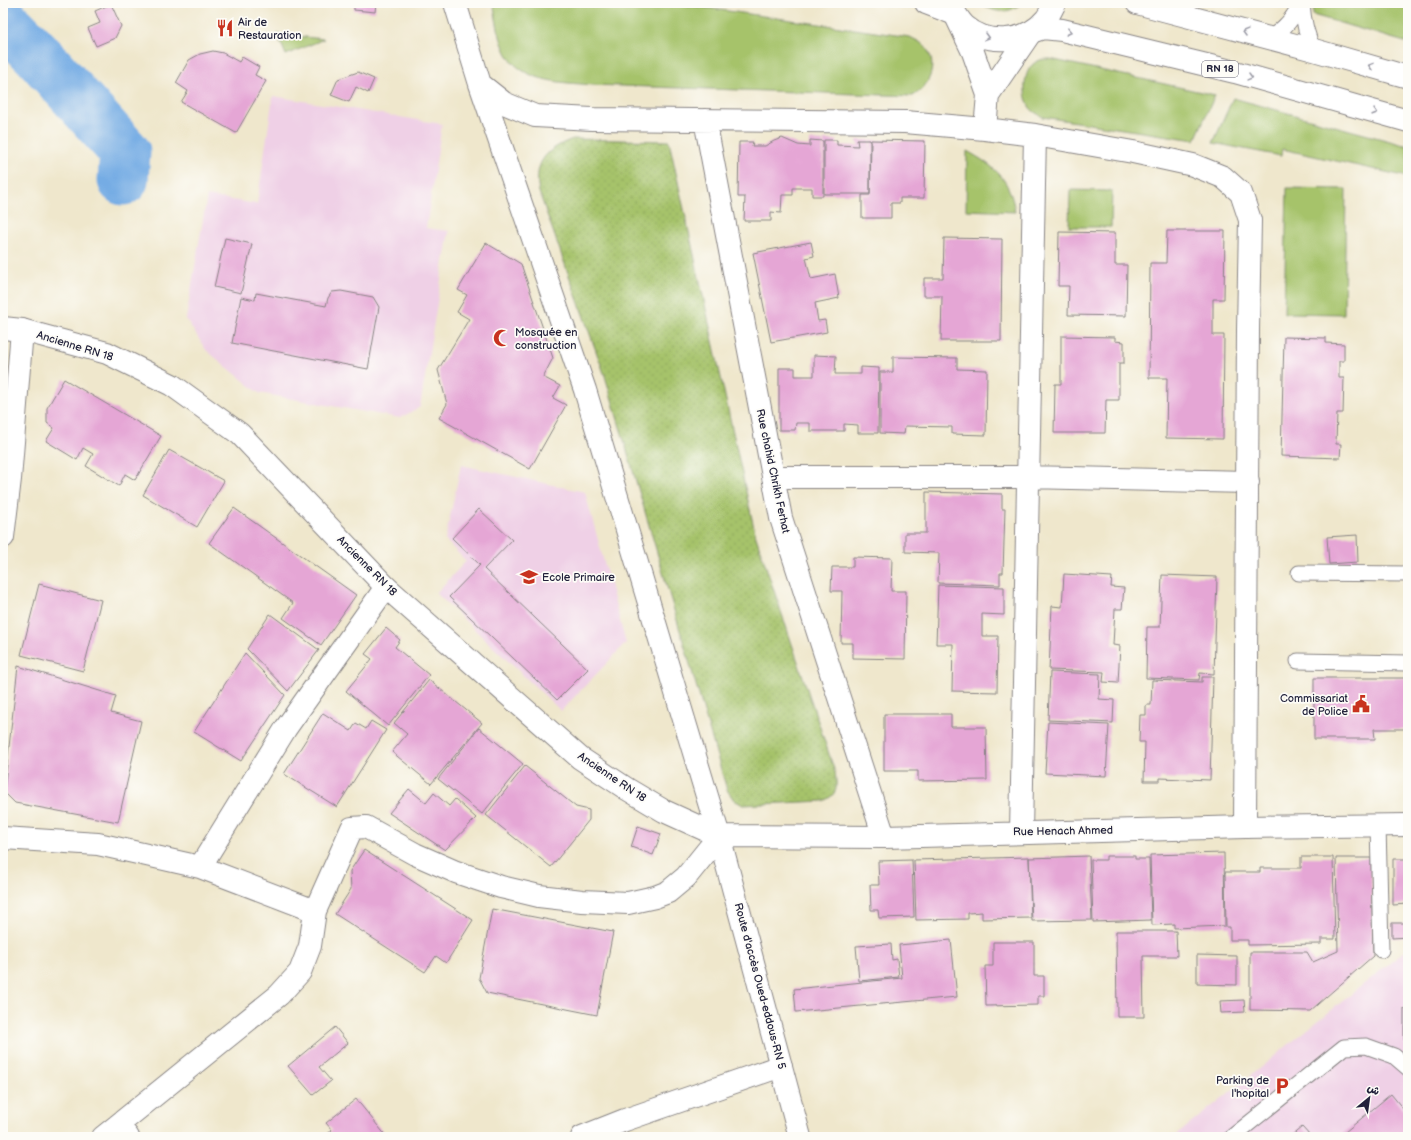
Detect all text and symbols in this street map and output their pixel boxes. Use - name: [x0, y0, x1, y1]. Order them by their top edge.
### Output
- place label: Air de Restauration: [238, 16, 302, 42]
- restaurant icon: Air de Restauration: [215, 18, 235, 38]
- one-way arrow: [1065, 27, 1072, 36]
- one-way arrow: [1242, 28, 1249, 37]
- one-way arrow: [984, 32, 991, 41]
- road number: RN 18: [1202, 61, 1238, 77]
- one-way arrow: [1367, 62, 1374, 71]
- one-way arrow: [1247, 72, 1253, 80]
- one-way arrow: [1371, 107, 1378, 116]
- place label: Mosquée en construction: [515, 326, 578, 352]
- street label: Ancienne RN 18: [35, 328, 115, 364]
- mosque icon: Mosquée en construction: [492, 328, 512, 348]
- street label: Rue chahid Chrikh Ferhat: [753, 408, 793, 535]
- street label: Ancienne RN 18: [334, 533, 400, 599]
- school or university icon: Ecole Primaire: [519, 567, 539, 587]
- place label: Ecole Primaire: [542, 571, 615, 584]
- place label: Commissariat de Police: [1280, 692, 1349, 718]
- public building icon: Commissariat de Police: [1351, 694, 1371, 714]
- street label: Ancienne RN 18: [575, 749, 649, 805]
- street label: Rue Henach Ahmed: [1013, 824, 1113, 838]
- street label: Route d'accès Oued-eddous-RN 5: [731, 901, 789, 1071]
- place label: Parking de l'hopital: [1216, 1074, 1269, 1100]
- parking icon: Parking de l'hopital: [1272, 1076, 1292, 1096]
- north arrow: [1349, 1078, 1389, 1118]
- text: ش: [1365, 1081, 1382, 1098]

